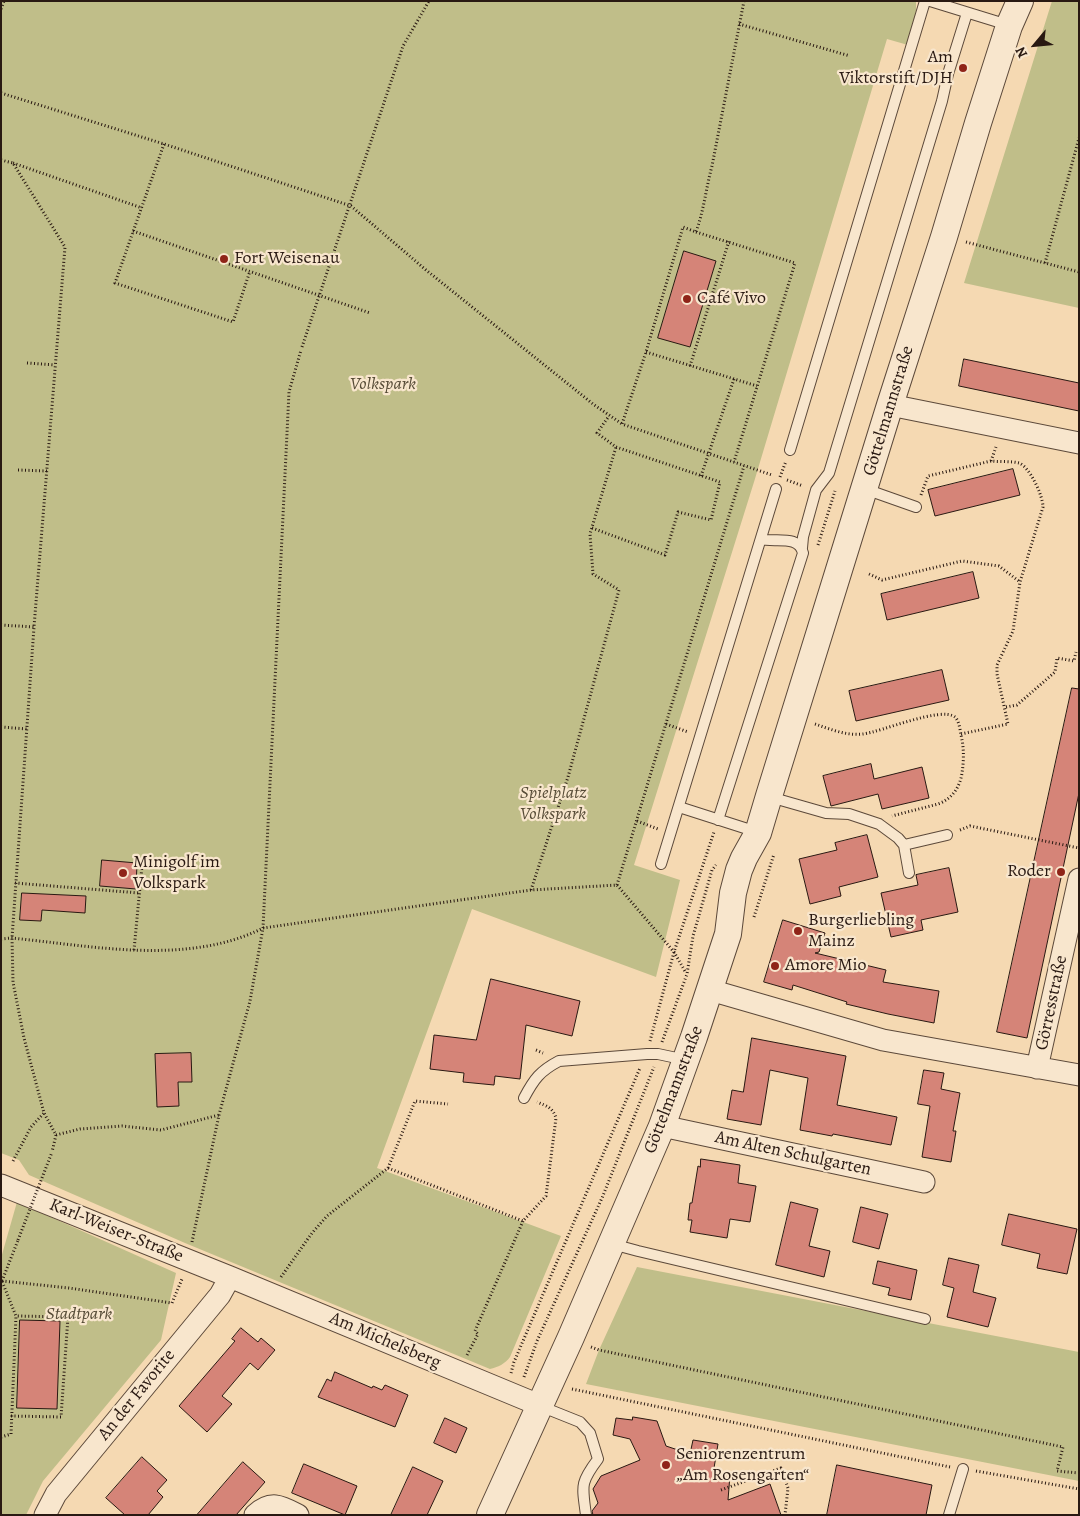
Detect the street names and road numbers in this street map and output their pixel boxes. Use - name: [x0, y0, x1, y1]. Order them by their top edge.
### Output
- street label: Göttelmannstraße: [859, 343, 919, 479]
- street label: Görresstraße: [1031, 954, 1073, 1052]
- street label: Göttelmannstraße: [640, 1023, 708, 1157]
- street label: Am Alten Schulgarten: [713, 1127, 873, 1181]
- street label: Karl-Weiser-Straße: [46, 1194, 186, 1268]
- street label: Am Michelsberg: [326, 1308, 444, 1374]
- street label: An der Favorite: [94, 1345, 180, 1445]

